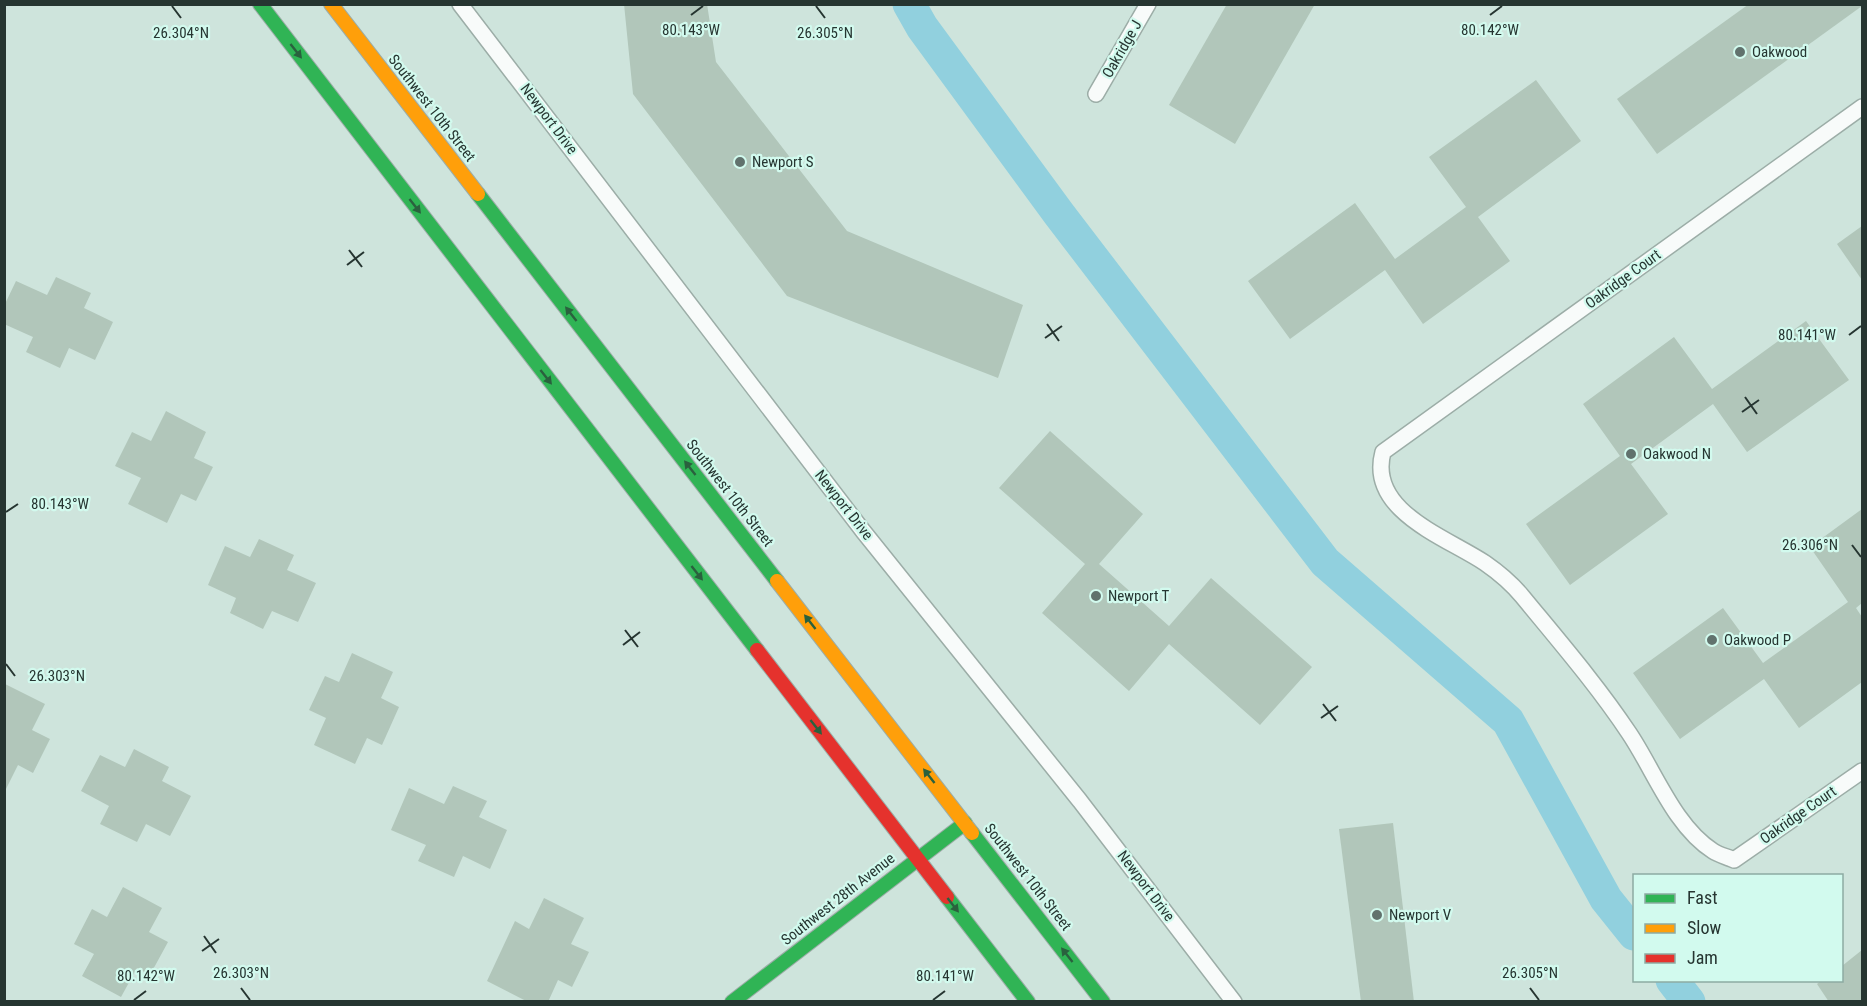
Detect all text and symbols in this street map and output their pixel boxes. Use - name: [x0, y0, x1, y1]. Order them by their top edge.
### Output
- street label: Oakridge J: [1098, 17, 1146, 81]
- text: 80.143°W: [662, 21, 721, 39]
- text: 80.142°W: [1461, 21, 1520, 39]
- text: 26.304°N: [153, 24, 209, 42]
- text: 26.305°N: [797, 24, 853, 42]
- one-way arrow: [290, 43, 302, 59]
- place label: Oakwood: [1752, 43, 1807, 61]
- marker: Oakwood: [1733, 45, 1747, 59]
- street label: Southwest 10th Street: [385, 51, 479, 165]
- street label: Newport Drive: [517, 80, 581, 158]
- place label: Newport S: [752, 153, 814, 171]
- marker: Newport S: [733, 155, 747, 169]
- one-way arrow: [408, 198, 420, 213]
- street label: Oakridge Court: [1582, 246, 1664, 312]
- one-way arrow: [565, 306, 577, 322]
- text: 80.141°W: [1778, 326, 1837, 344]
- one-way arrow: [540, 369, 553, 385]
- street label: Southwest 10th Street: [683, 436, 777, 550]
- place label: Oakwood N: [1643, 445, 1711, 463]
- marker: Oakwood N: [1624, 447, 1638, 461]
- one-way arrow: [685, 461, 697, 476]
- street label: Newport Drive: [811, 466, 877, 544]
- text: 80.143°W: [31, 495, 90, 513]
- text: 26.306°N: [1782, 536, 1838, 554]
- one-way arrow: [690, 565, 702, 580]
- place label: Newport T: [1108, 587, 1170, 605]
- marker: Newport T: [1089, 589, 1103, 603]
- one-way arrow: [804, 615, 816, 631]
- place label: Oakwood P: [1724, 631, 1791, 649]
- marker: Oakwood P: [1705, 633, 1719, 647]
- text: 26.303°N: [29, 667, 85, 685]
- one-way arrow: [809, 719, 822, 735]
- one-way arrow: [924, 769, 936, 784]
- street label: Oakridge Court: [1756, 782, 1840, 848]
- street label: Southwest 10th Street: [981, 820, 1075, 934]
- street label: Newport Drive: [1114, 847, 1178, 925]
- street label: Southwest 28th Avenue: [778, 849, 898, 949]
- legend: [1633, 874, 1843, 982]
- text: Fast: [1687, 887, 1718, 908]
- one-way arrow: [946, 897, 958, 912]
- place label: Newport V: [1389, 906, 1452, 924]
- marker: Newport V: [1370, 908, 1384, 922]
- text: Slow: [1687, 917, 1722, 938]
- one-way arrow: [1061, 947, 1073, 963]
- text: Jam: [1687, 947, 1718, 968]
- text: 26.303°N: [213, 964, 269, 982]
- text: 26.305°N: [1502, 964, 1558, 982]
- text: 80.142°W: [117, 967, 176, 985]
- text: 80.141°W: [916, 967, 975, 985]

